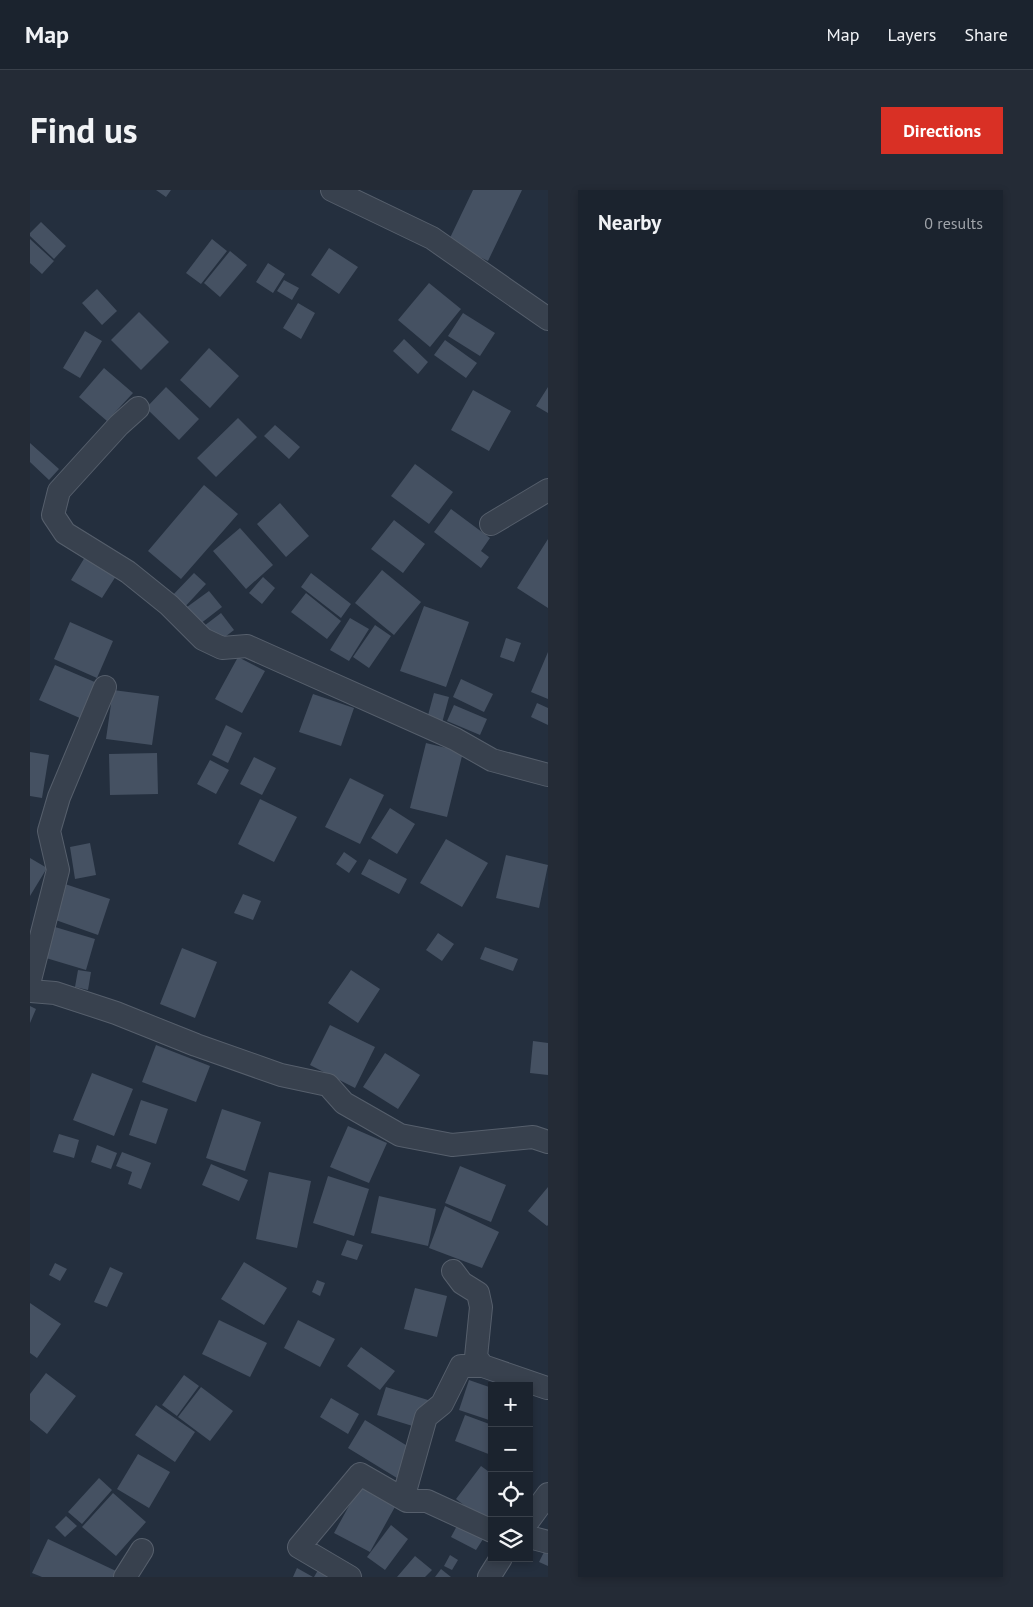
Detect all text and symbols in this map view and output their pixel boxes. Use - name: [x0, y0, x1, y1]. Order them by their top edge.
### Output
- text: Map: [25, 19, 69, 50]
- text: Map: [827, 23, 859, 46]
- text: Layers: [887, 23, 936, 46]
- text: Share: [964, 23, 1008, 46]
- text: Find us: [30, 107, 138, 153]
- button: Directions: [881, 107, 1003, 154]
- text: Nearby: [598, 209, 661, 236]
- text: 0 results: [924, 213, 983, 233]
- map controls: [488, 1382, 533, 1562]
- button: +: [488, 1382, 533, 1427]
- button: −: [488, 1427, 533, 1472]
- button: locate: [488, 1472, 533, 1517]
- button: layers: [488, 1517, 533, 1562]

